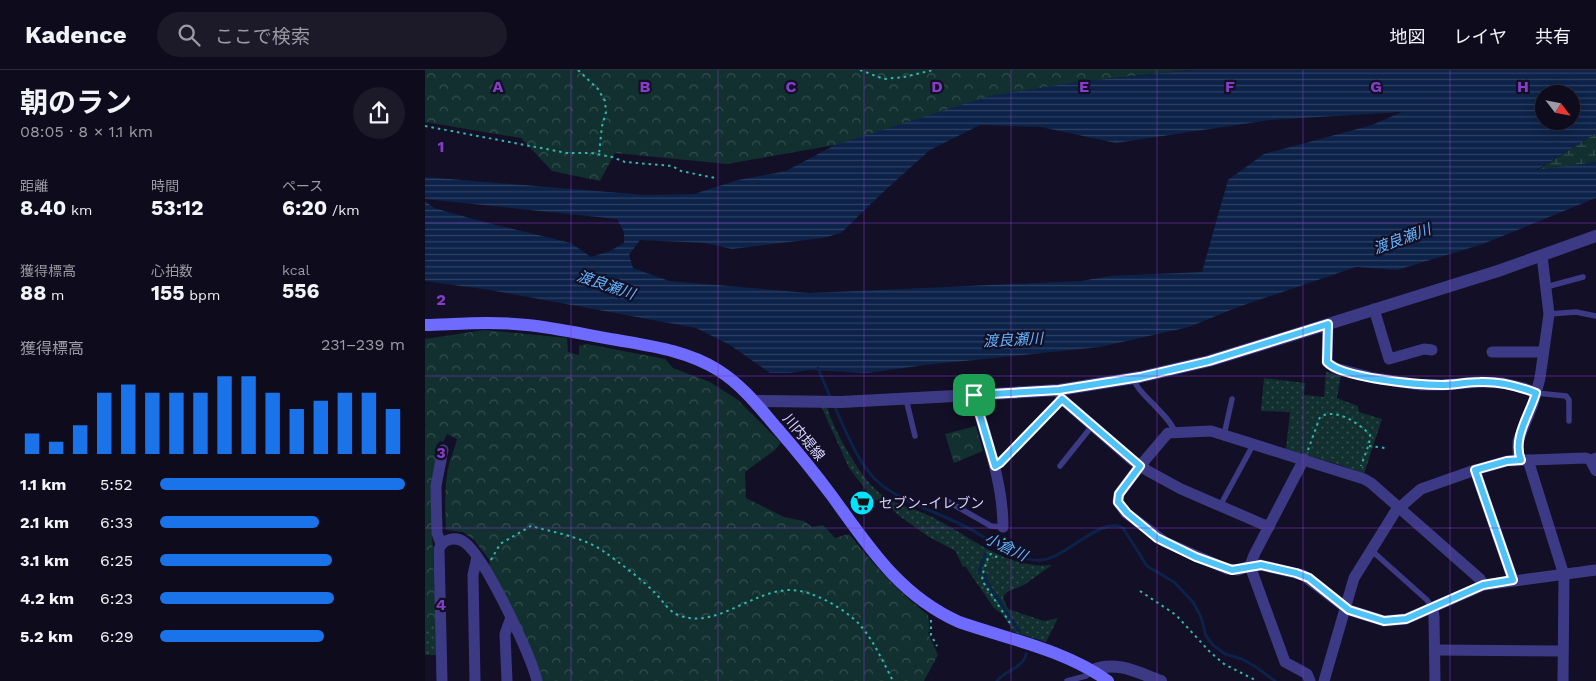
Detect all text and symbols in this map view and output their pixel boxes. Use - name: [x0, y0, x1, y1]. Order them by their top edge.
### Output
- search box: [157, 12, 507, 57]
- text: Kadence: [25, 21, 127, 49]
- icon: search: [175, 21, 203, 49]
- text: ここで検索: [215, 25, 310, 48]
- text: 地図: [1390, 26, 1426, 47]
- text: レイヤ: [1454, 26, 1507, 47]
- text: 共有: [1535, 26, 1571, 47]
- text: A: [493, 77, 504, 96]
- text: B: [640, 77, 651, 96]
- text: C: [786, 77, 797, 96]
- text: D: [931, 77, 943, 96]
- text: E: [1079, 77, 1089, 96]
- text: F: [1225, 77, 1235, 96]
- text: G: [1370, 77, 1382, 96]
- text: H: [1517, 77, 1529, 96]
- north arrow: [1535, 85, 1580, 130]
- map controls: [1535, 85, 1580, 130]
- text: 朝のラン: [20, 86, 132, 119]
- button: share: [353, 87, 405, 139]
- text: 08:05 · 8 × 1.1 km: [20, 122, 153, 141]
- text: 1: [438, 137, 444, 156]
- text: 距離: [20, 178, 48, 194]
- text: 時間: [151, 178, 179, 194]
- text: ペース: [282, 178, 323, 194]
- text: 8.40: [20, 195, 66, 220]
- text: 53:12: [151, 195, 204, 220]
- text: 6:20: [282, 195, 327, 220]
- text: km: [66, 202, 92, 218]
- text: /km: [327, 202, 360, 218]
- water label: 渡良瀬川: [1371, 220, 1435, 258]
- text: kcal: [282, 262, 310, 278]
- text: 獲得標高: [20, 263, 76, 279]
- text: 心拍数: [151, 263, 193, 279]
- water label: 渡良瀬川: [575, 267, 639, 304]
- text: 556: [282, 278, 319, 303]
- text: 88: [20, 280, 46, 305]
- text: 155: [151, 280, 185, 305]
- text: m: [46, 287, 64, 303]
- text: bpm: [185, 287, 220, 303]
- text: 2: [436, 290, 446, 309]
- water label: 渡良瀬川: [983, 329, 1045, 351]
- text: 231–239 m: [321, 335, 405, 354]
- text: 獲得標高: [20, 339, 84, 358]
- pin: [953, 374, 995, 416]
- icon: arrive: [960, 381, 988, 409]
- street label: 川内堤線: [780, 410, 828, 464]
- text: 3: [436, 443, 446, 462]
- text: 1.1 km: [20, 475, 66, 494]
- text: 5:52: [100, 475, 133, 494]
- supermarket icon: セブン-イレブン: [849, 490, 875, 516]
- place label: セブン-イレブン: [879, 495, 984, 511]
- text: 2.1 km: [20, 513, 69, 532]
- text: 6:33: [100, 513, 133, 532]
- water label: 小倉川: [982, 529, 1032, 566]
- text: 3.1 km: [20, 551, 69, 570]
- text: 6:25: [100, 551, 133, 570]
- text: 4.2 km: [20, 589, 74, 608]
- text: 6:23: [100, 589, 133, 608]
- text: 4: [436, 595, 446, 614]
- text: 5.2 km: [20, 627, 73, 646]
- text: 6:29: [100, 627, 134, 646]

